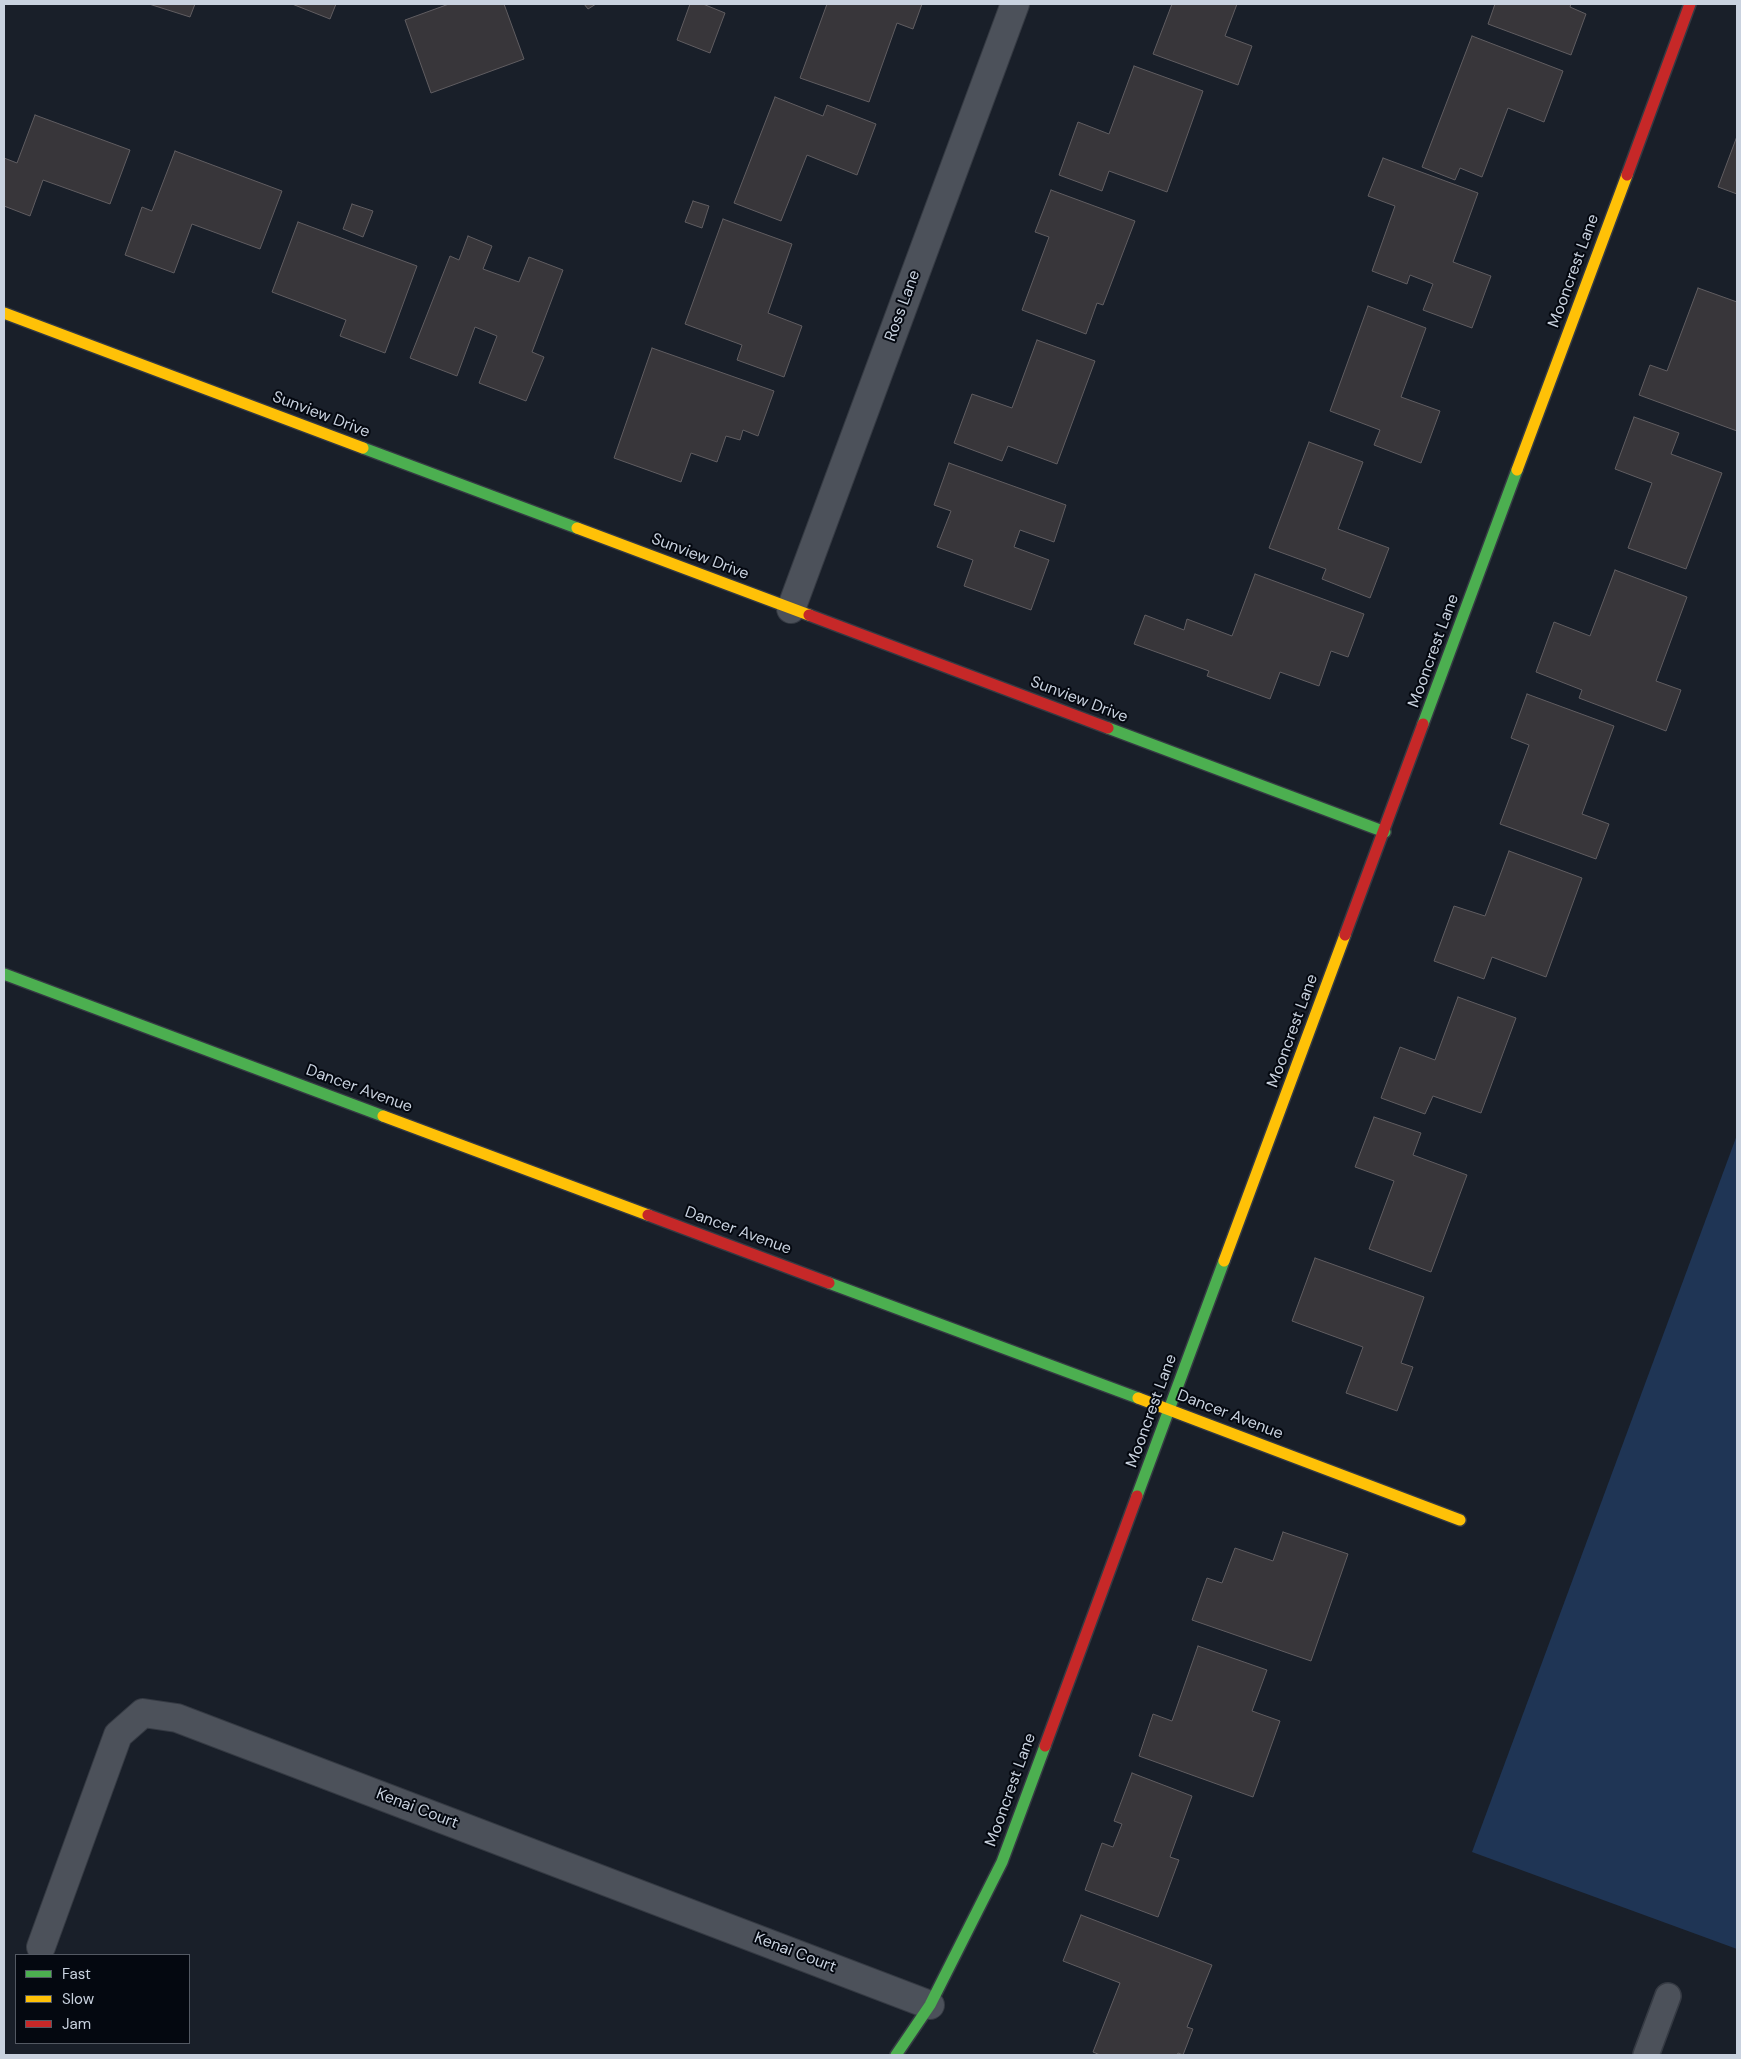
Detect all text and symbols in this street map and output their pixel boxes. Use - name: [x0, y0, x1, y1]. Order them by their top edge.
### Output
- street label: Mooncrest Lane: [1545, 212, 1603, 330]
- street label: Ross Lane: [881, 268, 925, 344]
- street label: Sunview Drive: [270, 388, 372, 442]
- street label: Sunview Drive: [649, 530, 751, 584]
- street label: Mooncrest Lane: [1405, 592, 1463, 710]
- street label: Sunview Drive: [1028, 673, 1130, 727]
- street label: Mooncrest Lane: [1264, 972, 1322, 1090]
- street label: Dancer Avenue: [303, 1061, 415, 1117]
- street label: Dancer Avenue: [682, 1203, 794, 1259]
- street label: Mooncrest Lane: [1123, 1352, 1181, 1470]
- street label: Dancer Avenue: [1174, 1386, 1286, 1444]
- street label: Mooncrest Lane: [982, 1731, 1040, 1849]
- street label: Kenai Court: [373, 1785, 461, 1833]
- street label: Kenai Court: [751, 1929, 839, 1977]
- legend: [15, 1954, 190, 2044]
- text: Fast: [62, 1964, 91, 1984]
- text: Slow: [62, 1989, 94, 2009]
- text: Jam: [62, 2014, 91, 2034]

